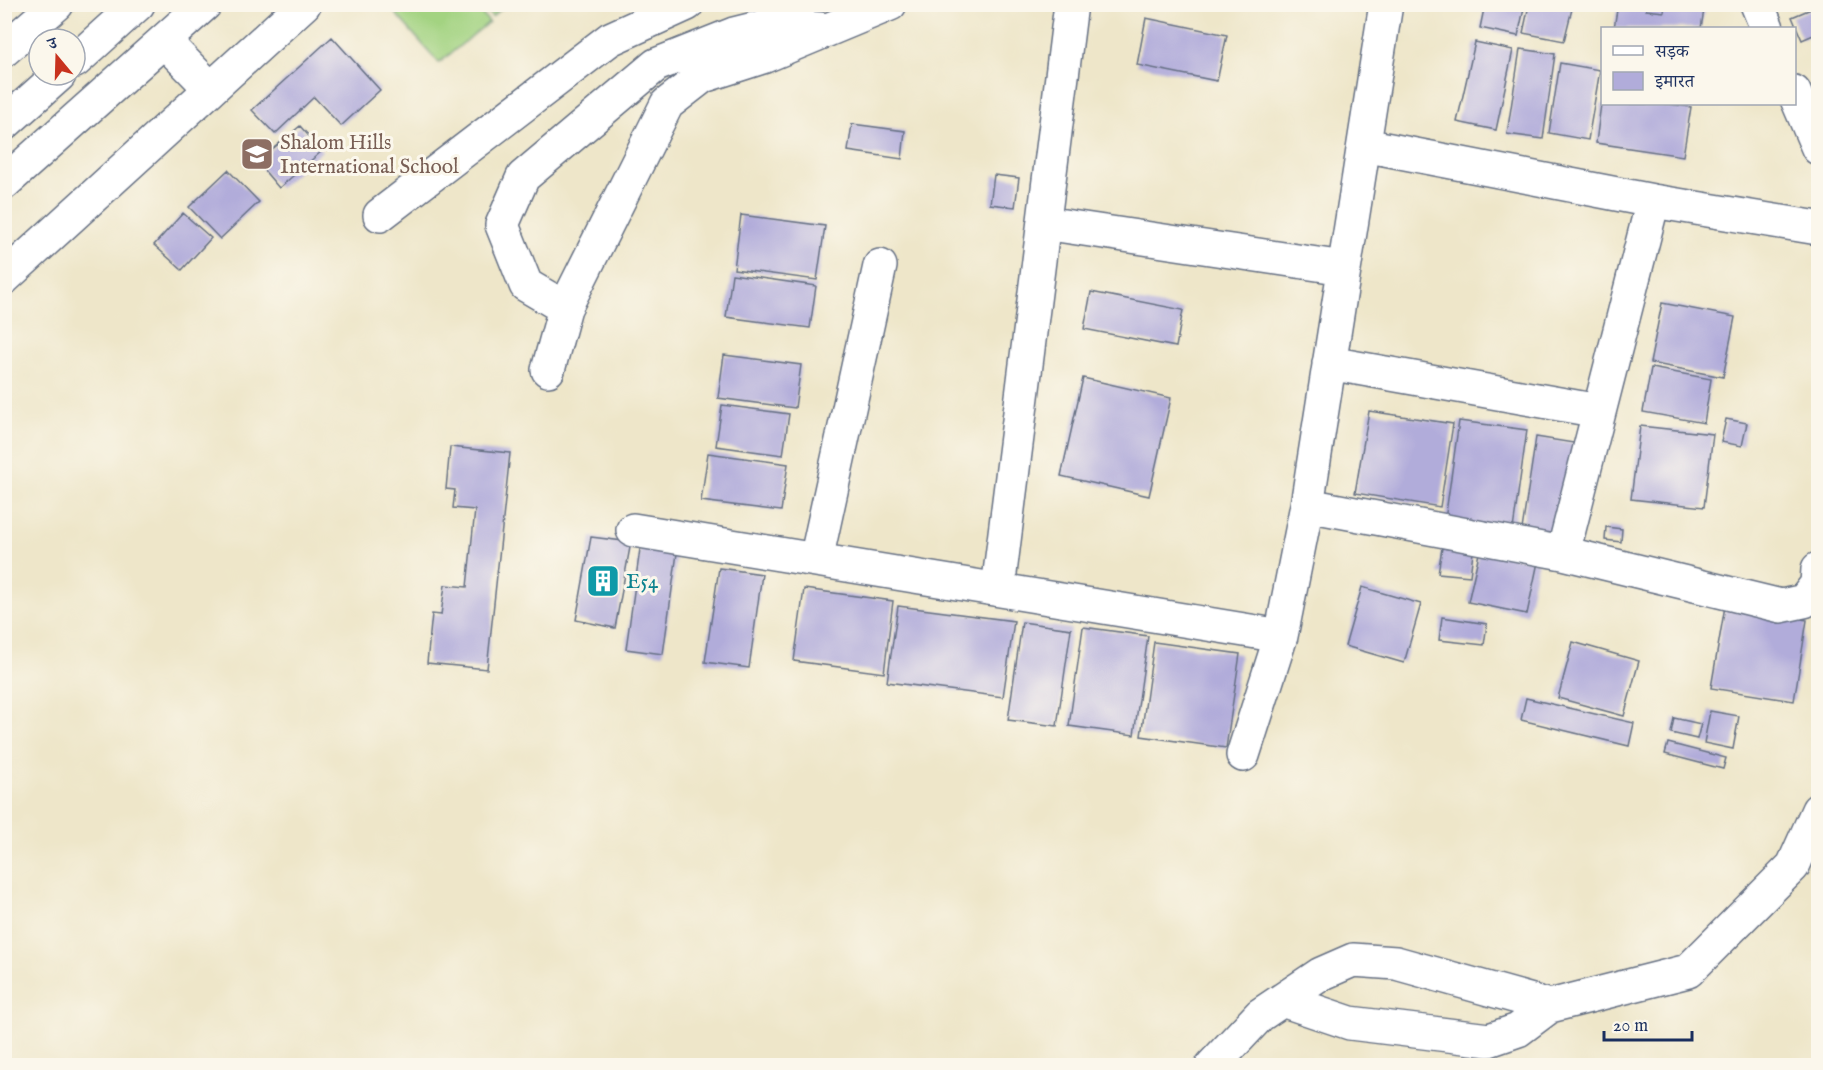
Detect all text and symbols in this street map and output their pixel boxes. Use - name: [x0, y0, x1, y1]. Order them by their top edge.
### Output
- north arrow: [27, 27, 87, 87]
- legend: [1601, 27, 1796, 105]
- text: उ: [45, 33, 62, 56]
- text: सड़क: [1654, 41, 1690, 64]
- text: इमारत: [1654, 71, 1695, 94]
- place label: Shalom Hills International School: [280, 130, 459, 181]
- school or university icon: Shalom Hills International School: [239, 136, 275, 172]
- building icon: E54: [585, 563, 621, 599]
- place label: E54: [626, 569, 659, 596]
- scale bar: [1604, 1004, 1692, 1042]
- text: 20 m: [1613, 1015, 1648, 1038]

